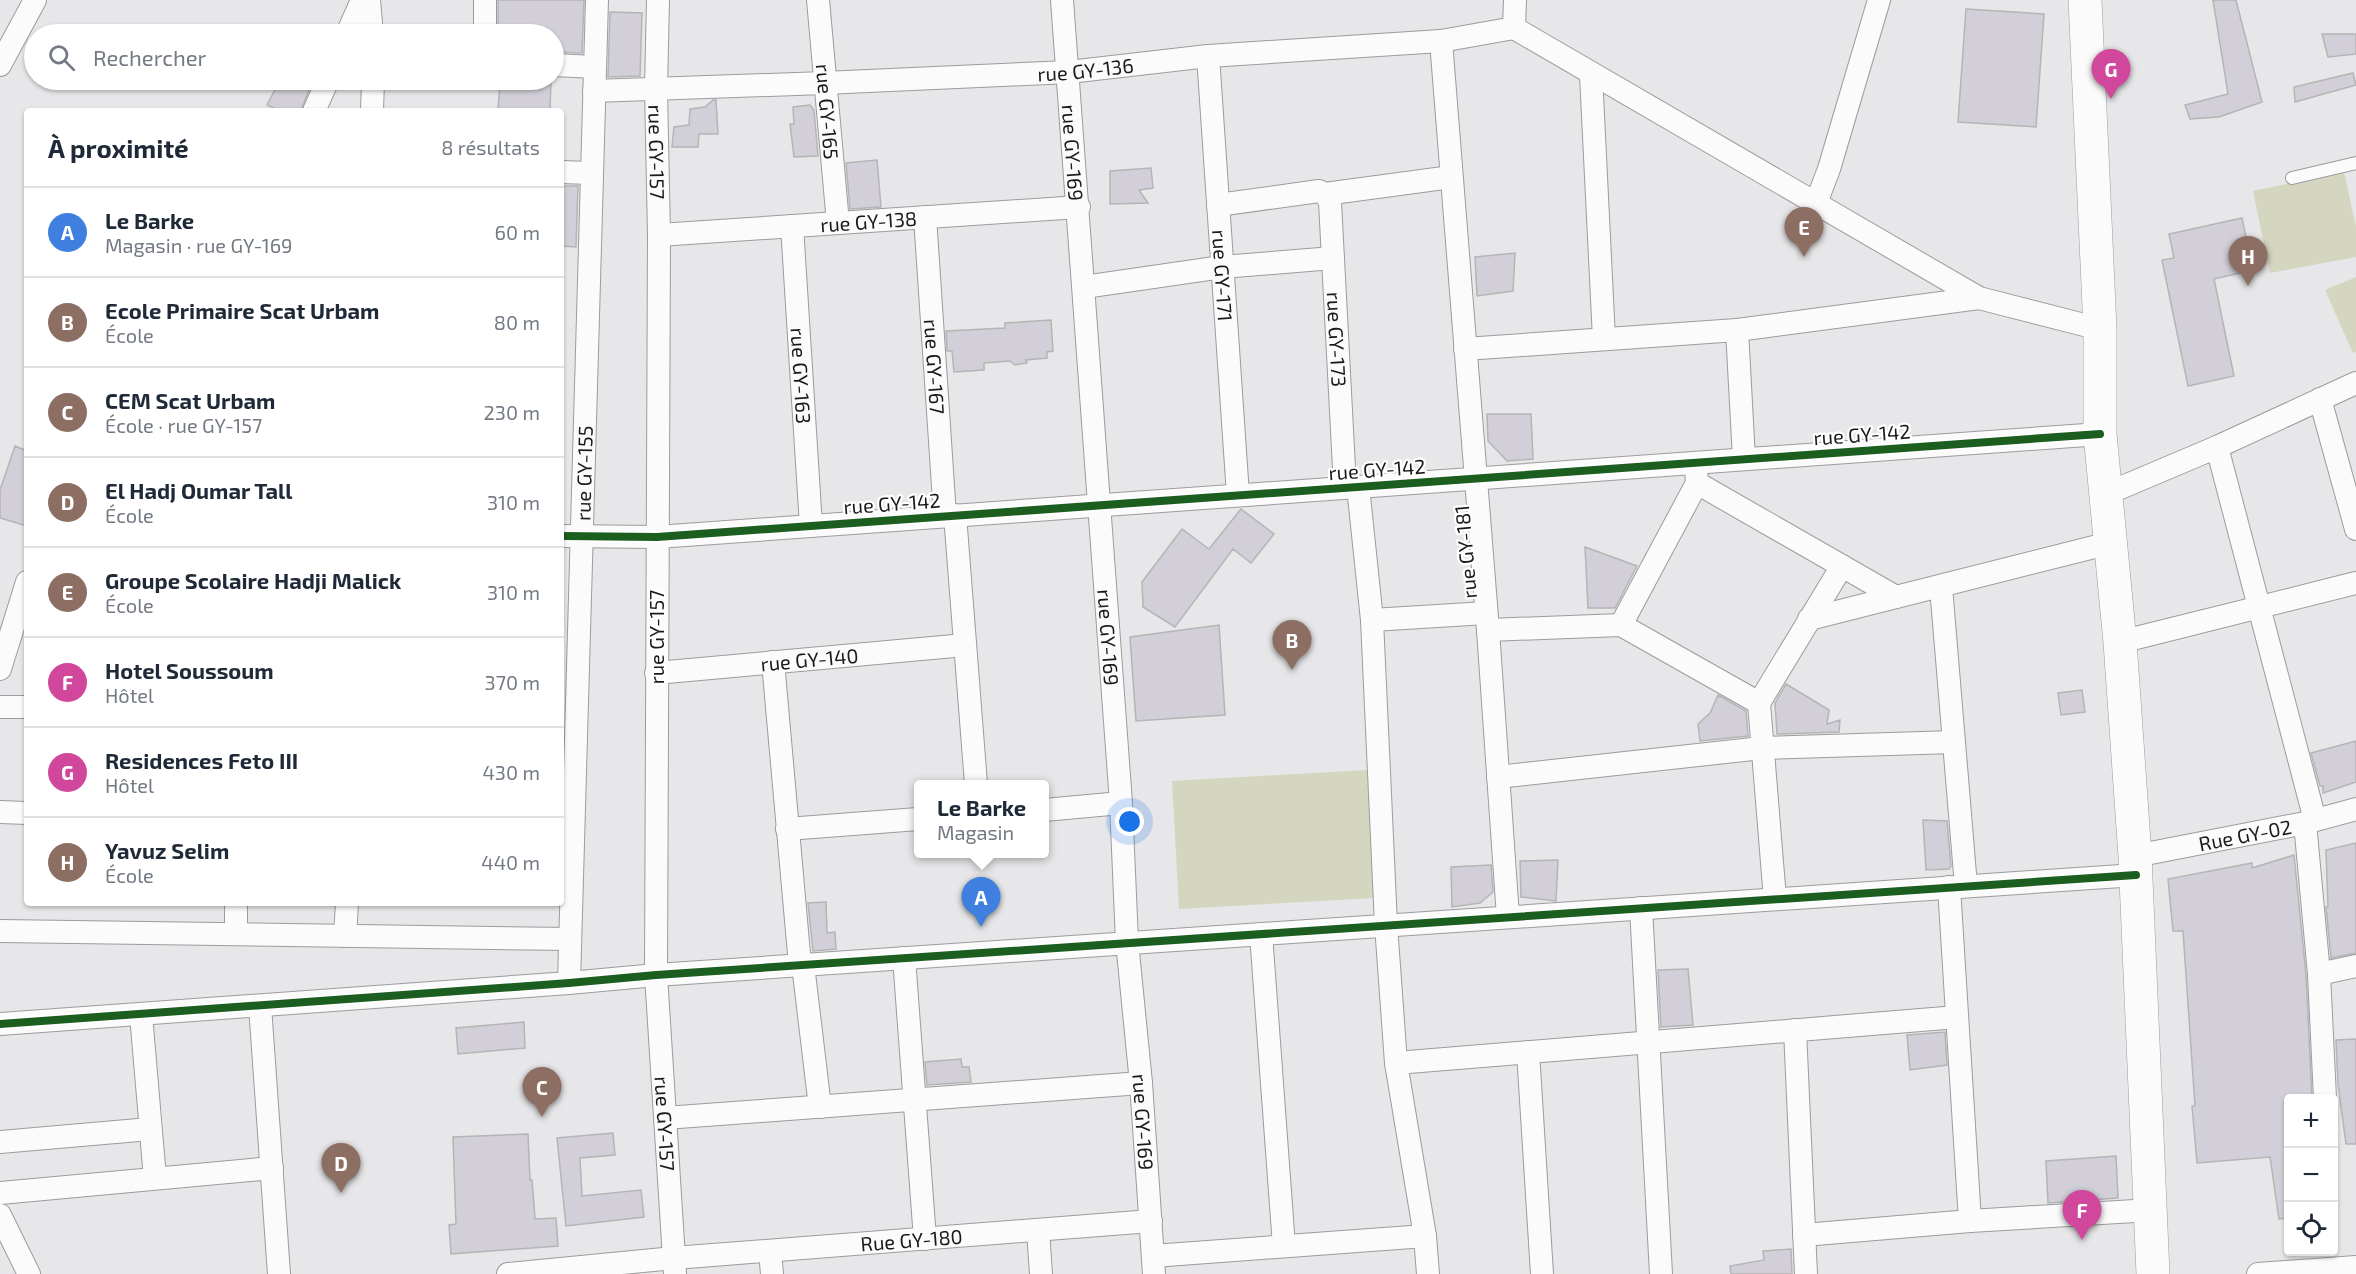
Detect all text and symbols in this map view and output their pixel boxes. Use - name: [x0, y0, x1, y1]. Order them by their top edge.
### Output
- search box: [24, 24, 564, 90]
- icon: search: [45, 41, 78, 74]
- text: Rechercher: [93, 44, 206, 70]
- pin: G: [2092, 50, 2130, 99]
- street label: rue GY-136: [1037, 53, 1135, 85]
- street label: rue GY-165: [812, 63, 844, 160]
- street label: rue GY-169: [1058, 103, 1089, 202]
- street label: rue GY-157: [644, 104, 670, 200]
- text: À proximité: [48, 132, 189, 163]
- text: 8 résultats: [441, 135, 540, 159]
- street label: rue GY-138: [819, 206, 918, 236]
- text: Le Barke: [105, 207, 194, 233]
- pin: E: [1784, 208, 1824, 257]
- text: A: [61, 220, 74, 244]
- text: 60 m: [495, 220, 540, 244]
- street label: rue GY-171: [1208, 229, 1238, 322]
- text: Magasin · rue GY-169: [105, 233, 293, 257]
- pin: H: [2228, 236, 2268, 286]
- street label: rue GY-173: [1323, 291, 1352, 388]
- text: Ecole Primaire Scat Urbam: [105, 297, 379, 323]
- text: B: [61, 310, 74, 334]
- text: 80 m: [494, 310, 540, 334]
- street label: rue GY-167: [920, 318, 950, 415]
- text: École: [105, 323, 154, 347]
- street label: rue GY-163: [786, 327, 817, 425]
- text: CEM Scat Urbam: [105, 387, 275, 413]
- text: C: [62, 400, 73, 424]
- text: 230 m: [484, 400, 540, 424]
- text: École · rue GY-157: [105, 413, 262, 437]
- street label: rue GY-142: [1813, 419, 1911, 449]
- street label: rue GY-155: [570, 425, 597, 521]
- street label: rue GY-142: [1328, 454, 1426, 484]
- text: El Hadj Oumar Tall: [105, 477, 293, 503]
- street label: rue GY-142: [843, 488, 941, 518]
- text: D: [61, 490, 74, 514]
- text: 310 m: [487, 490, 540, 514]
- text: École: [105, 503, 154, 527]
- street label: rue GY-181: [1449, 504, 1481, 600]
- text: Groupe Scolaire Hadji Malick: [105, 567, 401, 593]
- text: E: [62, 580, 73, 604]
- text: 310 m: [487, 580, 540, 604]
- street label: rue GY-169: [1093, 588, 1124, 686]
- street label: rue GY-157: [644, 590, 668, 684]
- text: École: [105, 593, 154, 617]
- pin: B: [1272, 620, 1312, 670]
- street label: rue GY-140: [759, 643, 859, 675]
- text: Hotel Soussoum: [105, 657, 274, 683]
- text: F: [62, 670, 73, 694]
- text: 370 m: [485, 670, 540, 694]
- text: Hôtel: [105, 683, 154, 707]
- text: Residences Feto III: [105, 747, 298, 773]
- text: G: [61, 760, 74, 784]
- text: 430 m: [483, 760, 540, 784]
- text: Hôtel: [105, 773, 154, 797]
- popup: [914, 780, 1049, 858]
- text: Le Barke: [937, 794, 1026, 820]
- your location: [1115, 807, 1144, 836]
- street label: Rue GY-02: [2196, 814, 2293, 855]
- text: Magasin: [937, 820, 1014, 844]
- text: Yavuz Selim: [105, 837, 229, 863]
- text: H: [61, 850, 74, 874]
- text: 440 m: [481, 850, 540, 874]
- text: École: [105, 863, 154, 887]
- pin: A: [962, 878, 1000, 927]
- pin: C: [522, 1068, 562, 1117]
- street label: rue GY-169: [1128, 1073, 1159, 1171]
- street label: rue GY-157: [650, 1076, 680, 1172]
- map controls: [2284, 1094, 2338, 1256]
- button: +: [2284, 1094, 2338, 1148]
- pin: D: [322, 1144, 360, 1193]
- button: −: [2284, 1148, 2338, 1202]
- pin: F: [2062, 1190, 2102, 1240]
- button: locate: [2284, 1202, 2338, 1256]
- street label: Rue GY-180: [860, 1224, 963, 1255]

